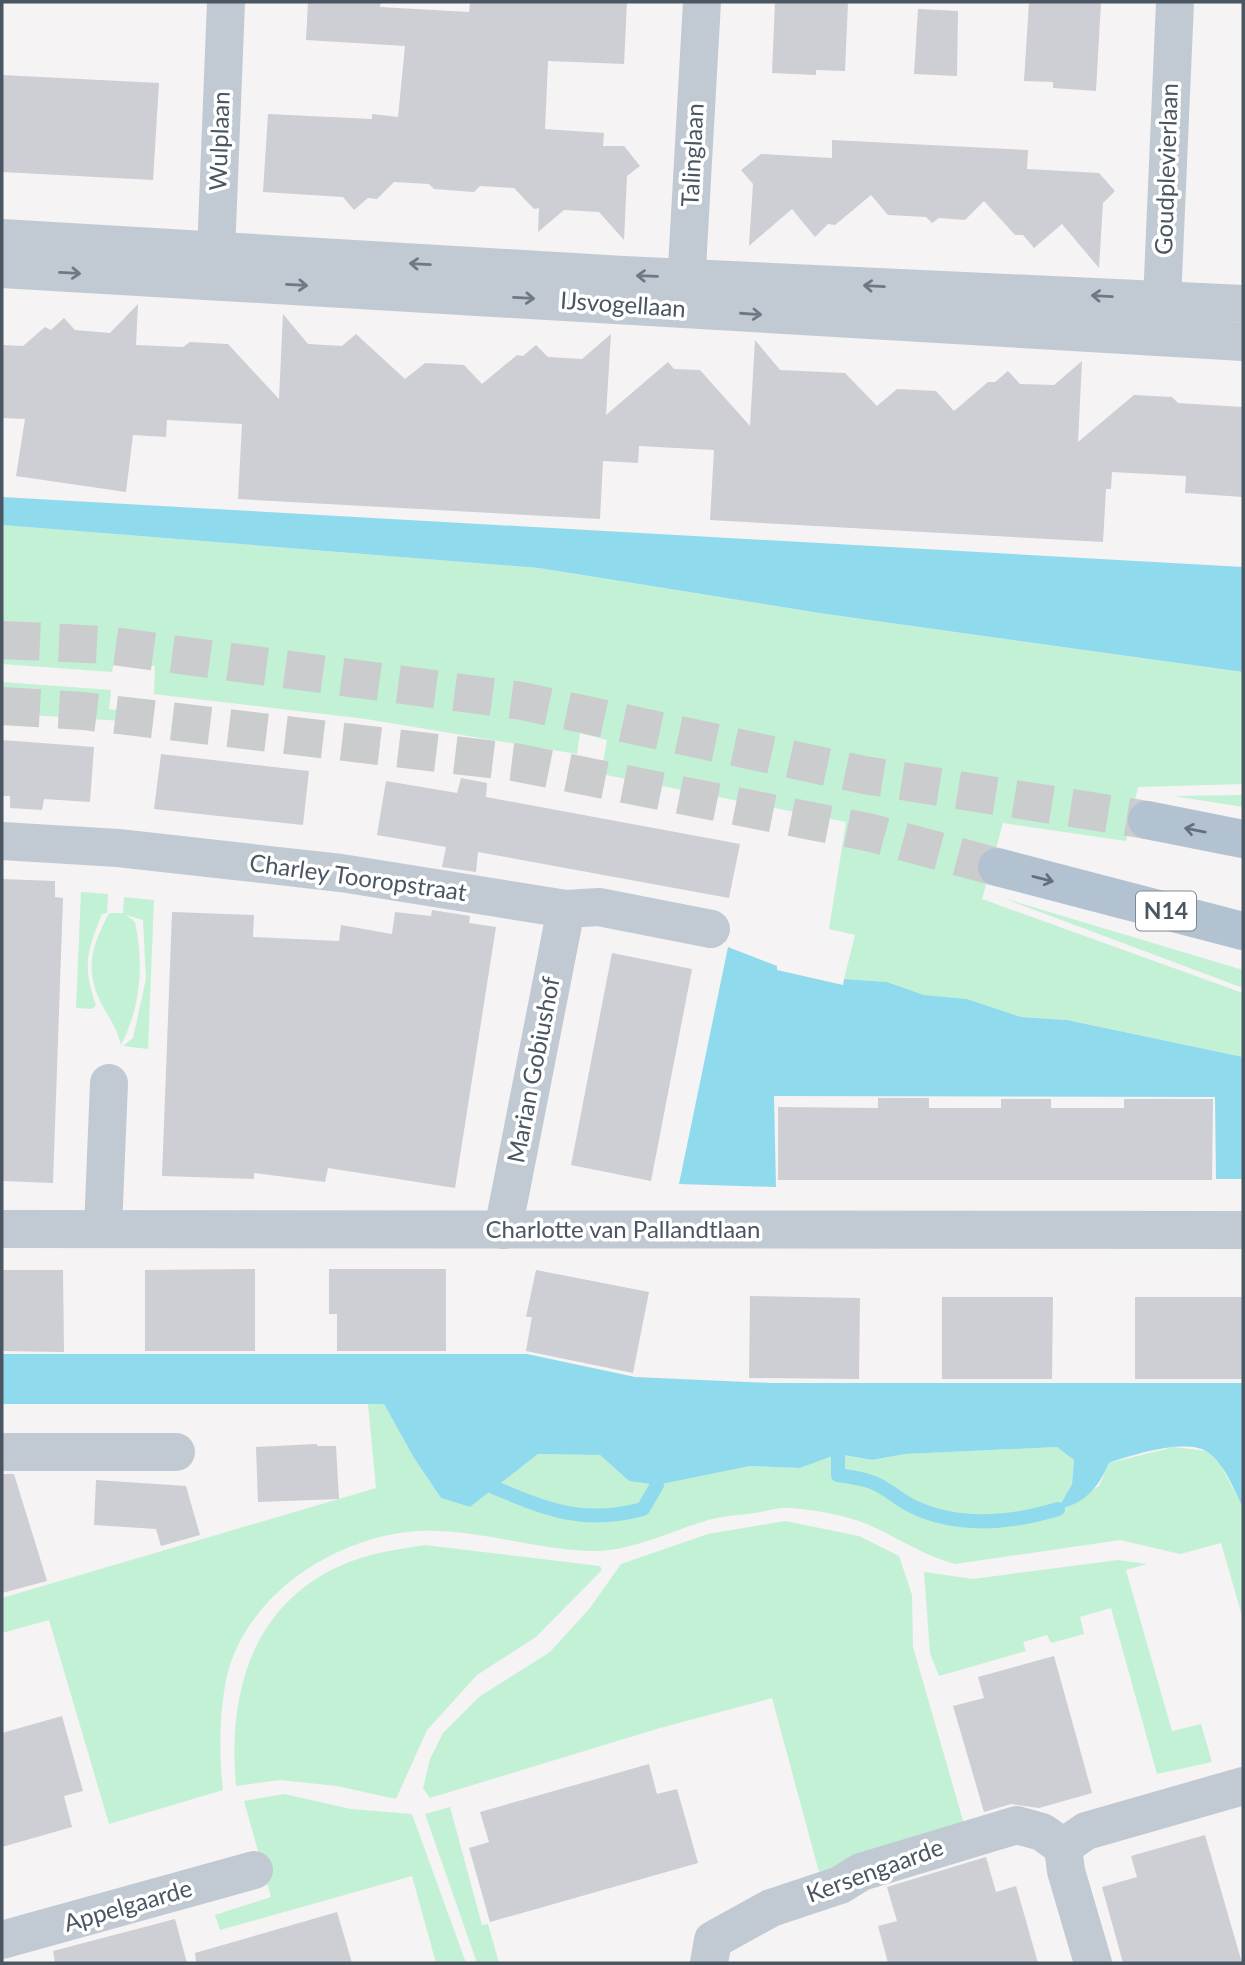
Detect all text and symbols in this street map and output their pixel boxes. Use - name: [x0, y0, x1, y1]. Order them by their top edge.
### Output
- street label: Goudplevierlaan: [1148, 83, 1183, 255]
- street label: Wulplaan: [202, 91, 235, 191]
- street label: Talinglaan: [674, 102, 709, 207]
- one-way arrow: [409, 257, 432, 270]
- one-way arrow: [58, 267, 81, 280]
- one-way arrow: [636, 269, 659, 282]
- one-way arrow: [285, 279, 308, 292]
- one-way arrow: [863, 280, 886, 293]
- street label: IJsvogellaan: [559, 285, 687, 322]
- one-way arrow: [1090, 290, 1113, 303]
- one-way arrow: [512, 292, 535, 305]
- one-way arrow: [739, 308, 762, 321]
- one-way arrow: [1184, 823, 1207, 836]
- street label: Charley Tooropstraat: [248, 847, 469, 906]
- one-way arrow: [1031, 873, 1054, 886]
- road number: N14: [1136, 891, 1196, 930]
- street label: Marian Gobiushof: [500, 974, 565, 1165]
- street label: Charlotte van Pallandtlaan: [486, 1214, 760, 1243]
- street label: Kersengaarde: [802, 1831, 947, 1908]
- street label: Appelgaarde: [60, 1872, 195, 1937]

